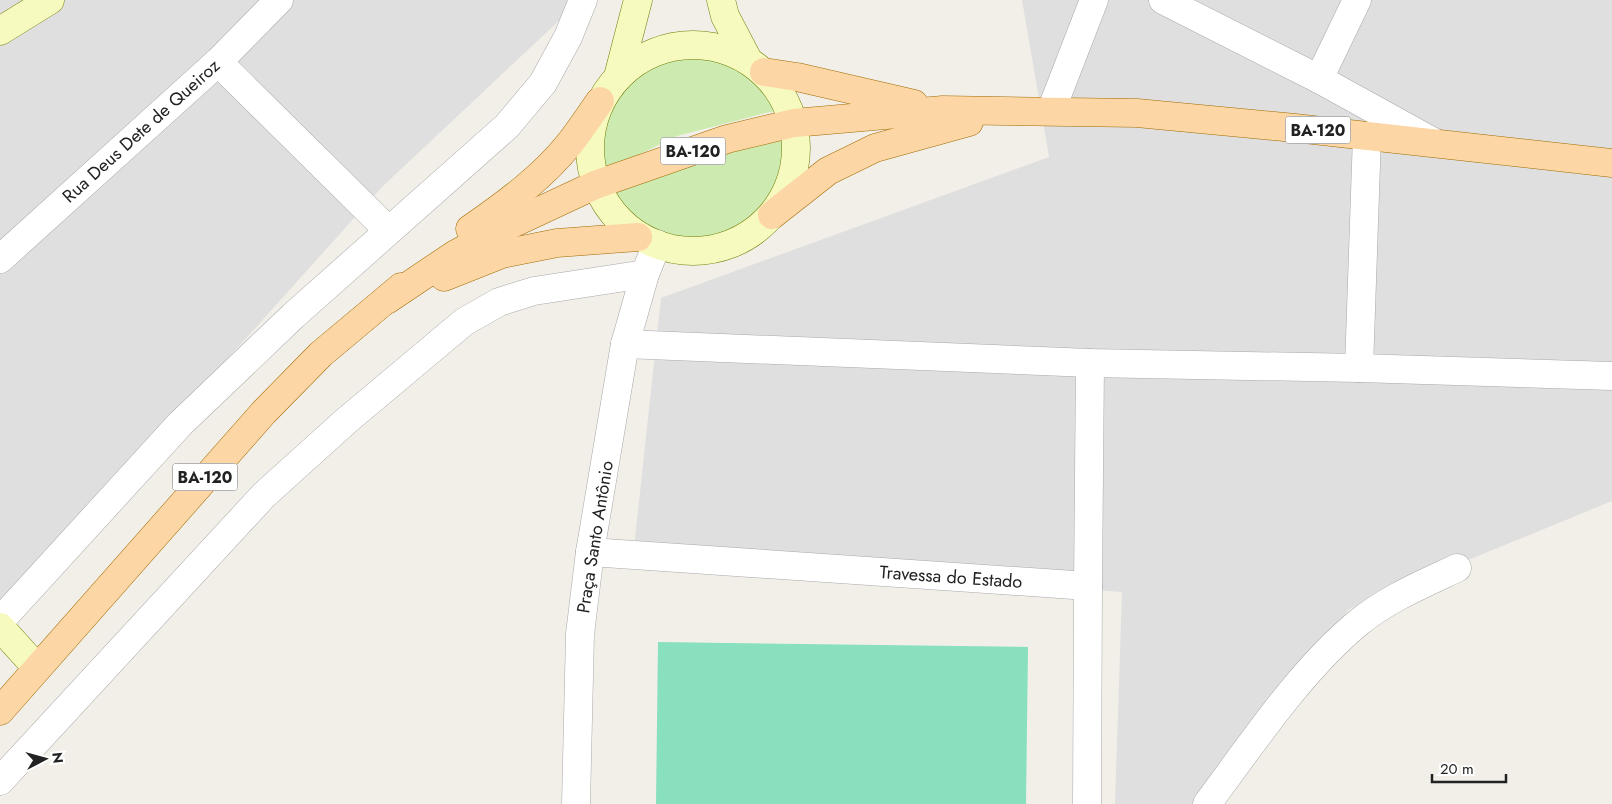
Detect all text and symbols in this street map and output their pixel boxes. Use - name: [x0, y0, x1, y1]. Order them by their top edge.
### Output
- street label: Rua Deus Dete de Queiroz: [57, 53, 226, 209]
- road number: BA-120: [1286, 116, 1350, 144]
- road number: BA-120: [660, 138, 726, 164]
- street label: Praça Santo Antônio: [570, 459, 620, 615]
- road number: BA-120: [172, 464, 238, 491]
- street label: Travessa do Estado: [879, 559, 1023, 595]
- north arrow: [20, 734, 70, 784]
- text: N: [47, 751, 68, 764]
- scale bar: [1432, 752, 1506, 784]
- text: 20 m: [1440, 758, 1474, 780]

